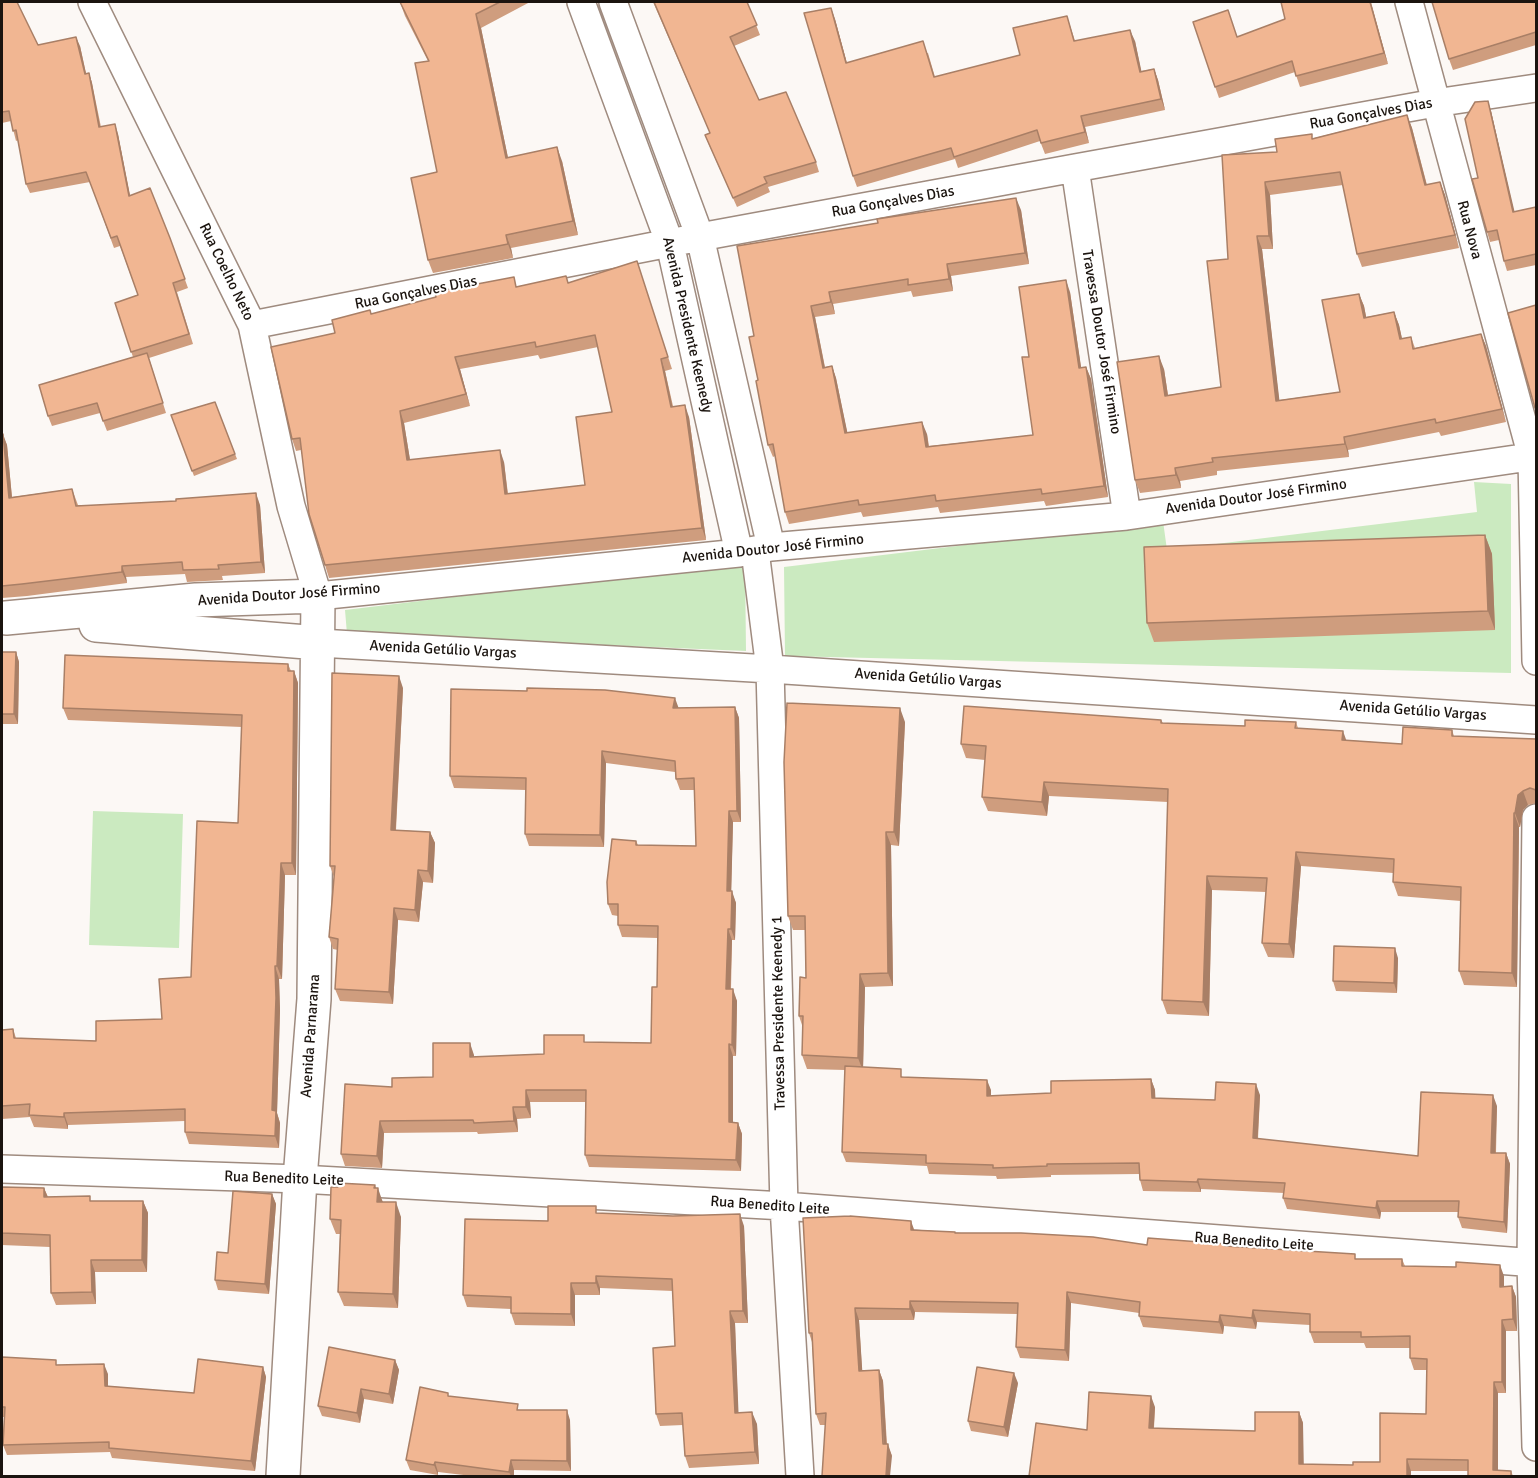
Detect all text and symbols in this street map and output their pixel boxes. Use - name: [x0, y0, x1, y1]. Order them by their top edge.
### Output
- street label: Rua Gonçalves Dias: [1308, 94, 1434, 134]
- street label: Rua Gonçalves Dias: [830, 182, 956, 222]
- street label: Rua Nova: [1453, 199, 1485, 261]
- street label: Rua Coelho Neto: [195, 220, 257, 324]
- street label: Avenida Presidente Keenedy: [658, 235, 716, 415]
- street label: Travessa Doutor José Firmino: [1078, 249, 1124, 435]
- street label: Rua Gonçalves Dias: [353, 272, 479, 314]
- street label: Avenida Doutor José Firmino: [1164, 475, 1348, 519]
- street label: Avenida Doutor José Firmino: [681, 530, 865, 568]
- street label: Avenida Doutor José Firmino: [197, 580, 381, 610]
- street label: Avenida Getúlio Vargas: [369, 637, 517, 663]
- street label: Avenida Getúlio Vargas: [854, 665, 1002, 693]
- street label: Avenida Getúlio Vargas: [1339, 697, 1487, 725]
- street label: Travessa Presidente Keenedy 1: [768, 916, 790, 1110]
- street label: Avenida Parnarama: [298, 974, 324, 1098]
- street label: Rua Benedito Leite: [224, 1168, 344, 1190]
- street label: Rua Benedito Leite: [710, 1193, 830, 1219]
- street label: Rua Benedito Leite: [1194, 1229, 1314, 1255]

